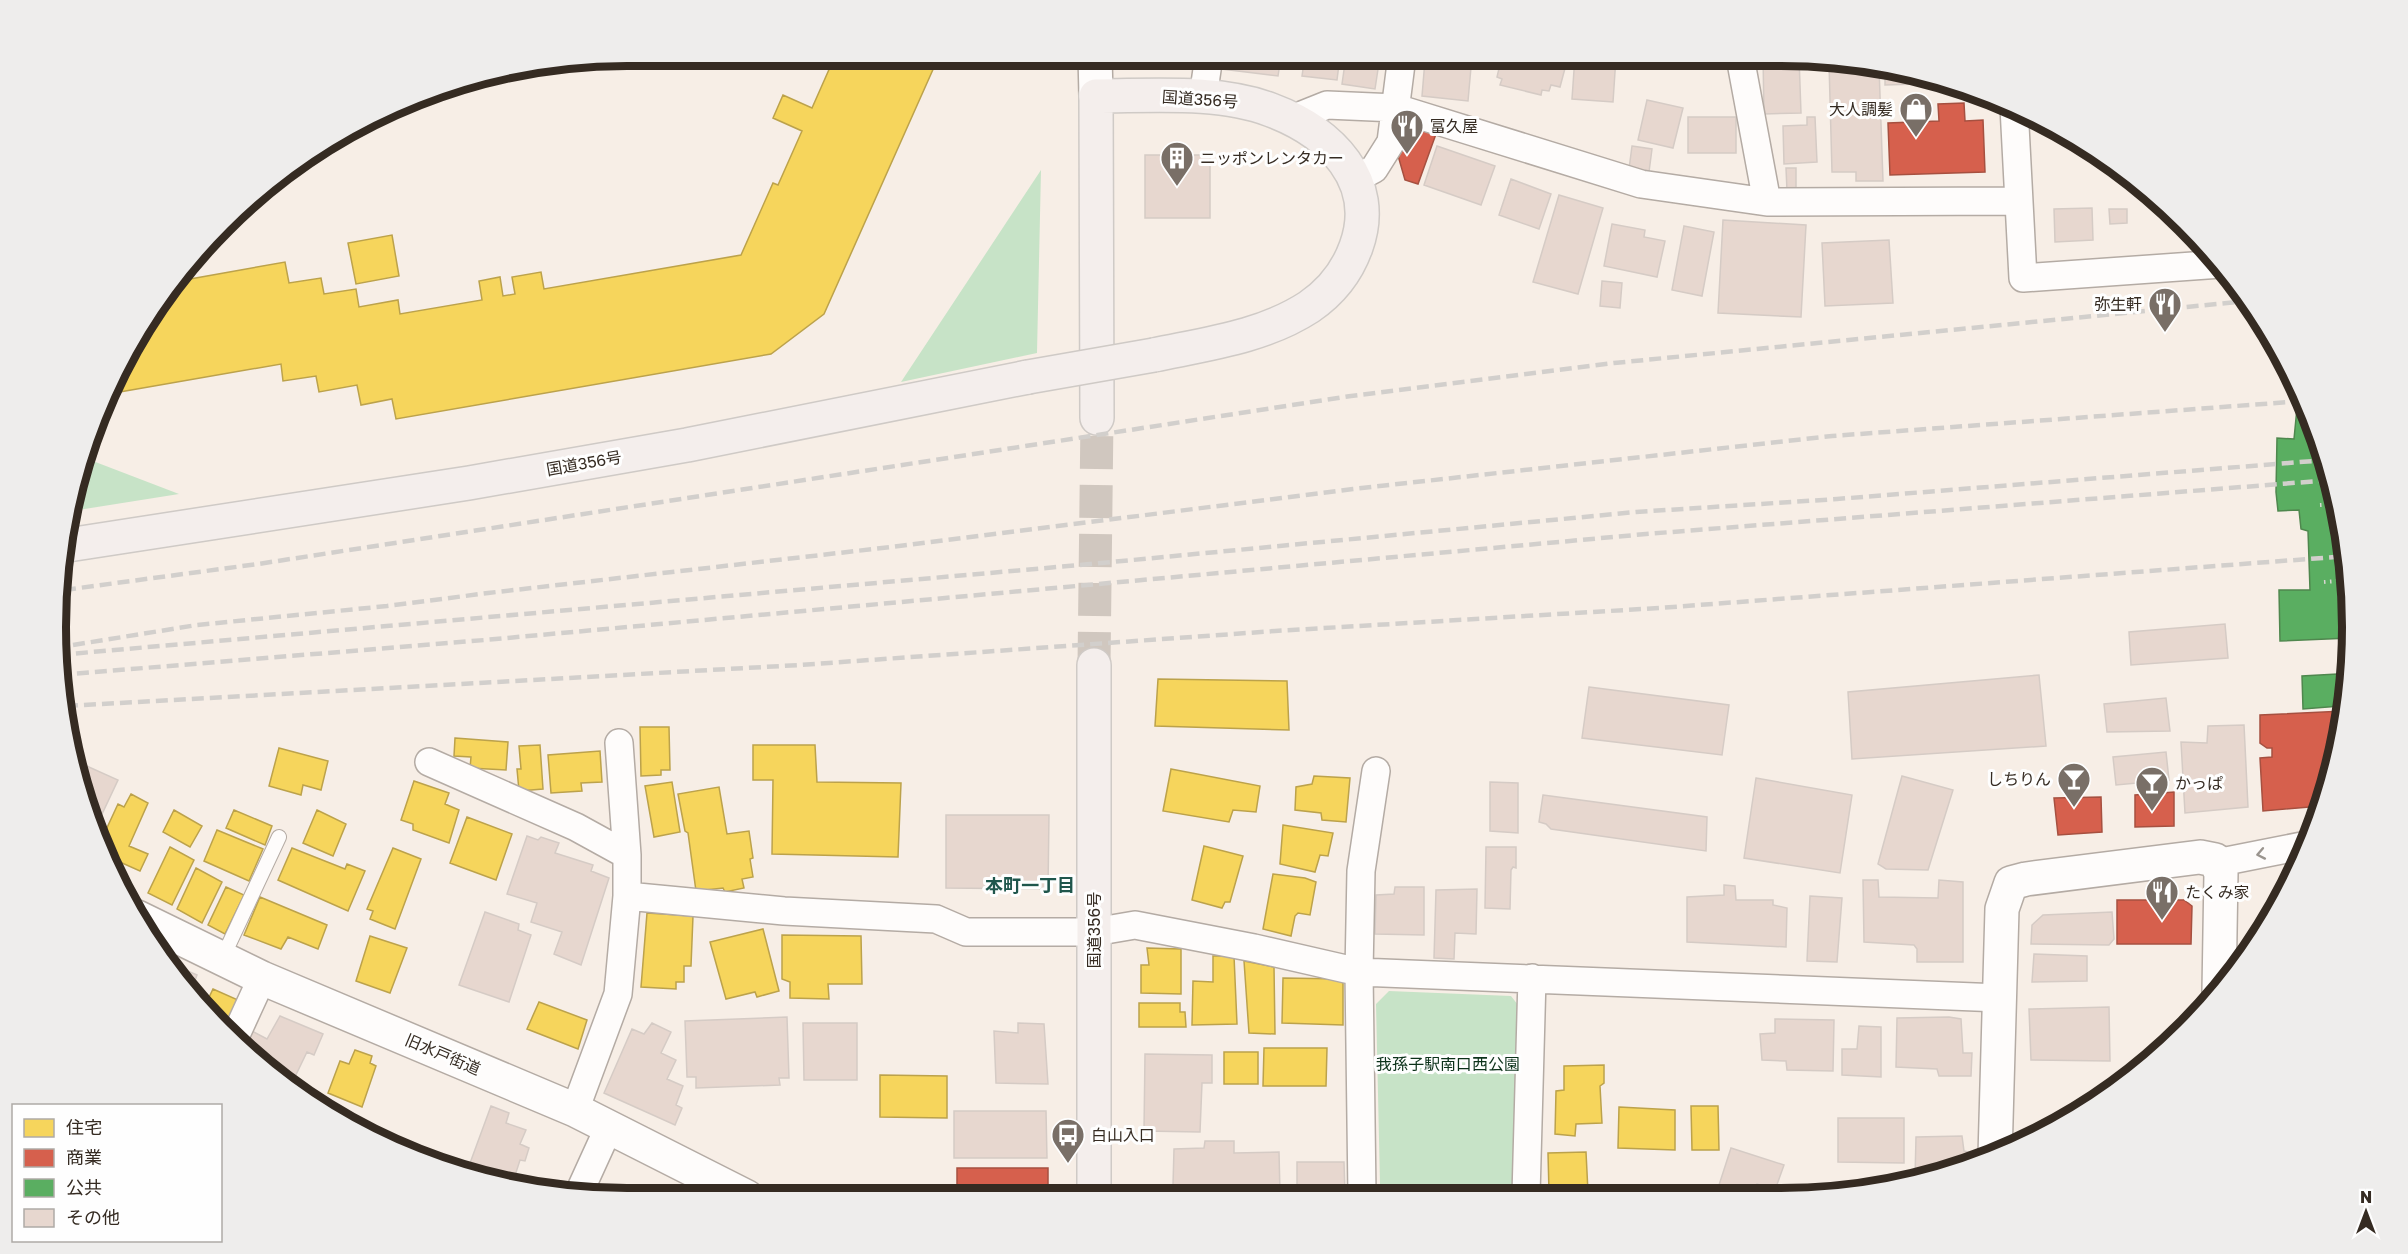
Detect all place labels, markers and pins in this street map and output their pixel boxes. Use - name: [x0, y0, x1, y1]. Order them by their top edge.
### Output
- shop icon: 大人調髪: [1898, 91, 1934, 138]
- place label: 大人調髪: [1829, 99, 1893, 119]
- restaurant icon: 富久屋: [1389, 108, 1425, 155]
- place label: 富久屋: [1430, 116, 1478, 136]
- building icon: ニッポンレンタカー: [1159, 140, 1195, 187]
- place label: ニッポンレンタカー: [1200, 148, 1344, 168]
- restaurant icon: 弥生軒: [2147, 286, 2183, 333]
- place label: 弥生軒: [2094, 294, 2142, 314]
- bar icon: しちりん: [2056, 761, 2092, 808]
- bar icon: かっぱ: [2134, 765, 2170, 812]
- place label: しちりん: [1987, 769, 2051, 789]
- place label: かっぱ: [2175, 773, 2223, 793]
- restaurant icon: たくみ家: [2144, 874, 2180, 921]
- place label: たくみ家: [2185, 882, 2250, 902]
- bus stop icon: 白山入口: [1050, 1117, 1086, 1164]
- place label: 白山入口: [1091, 1125, 1155, 1145]

